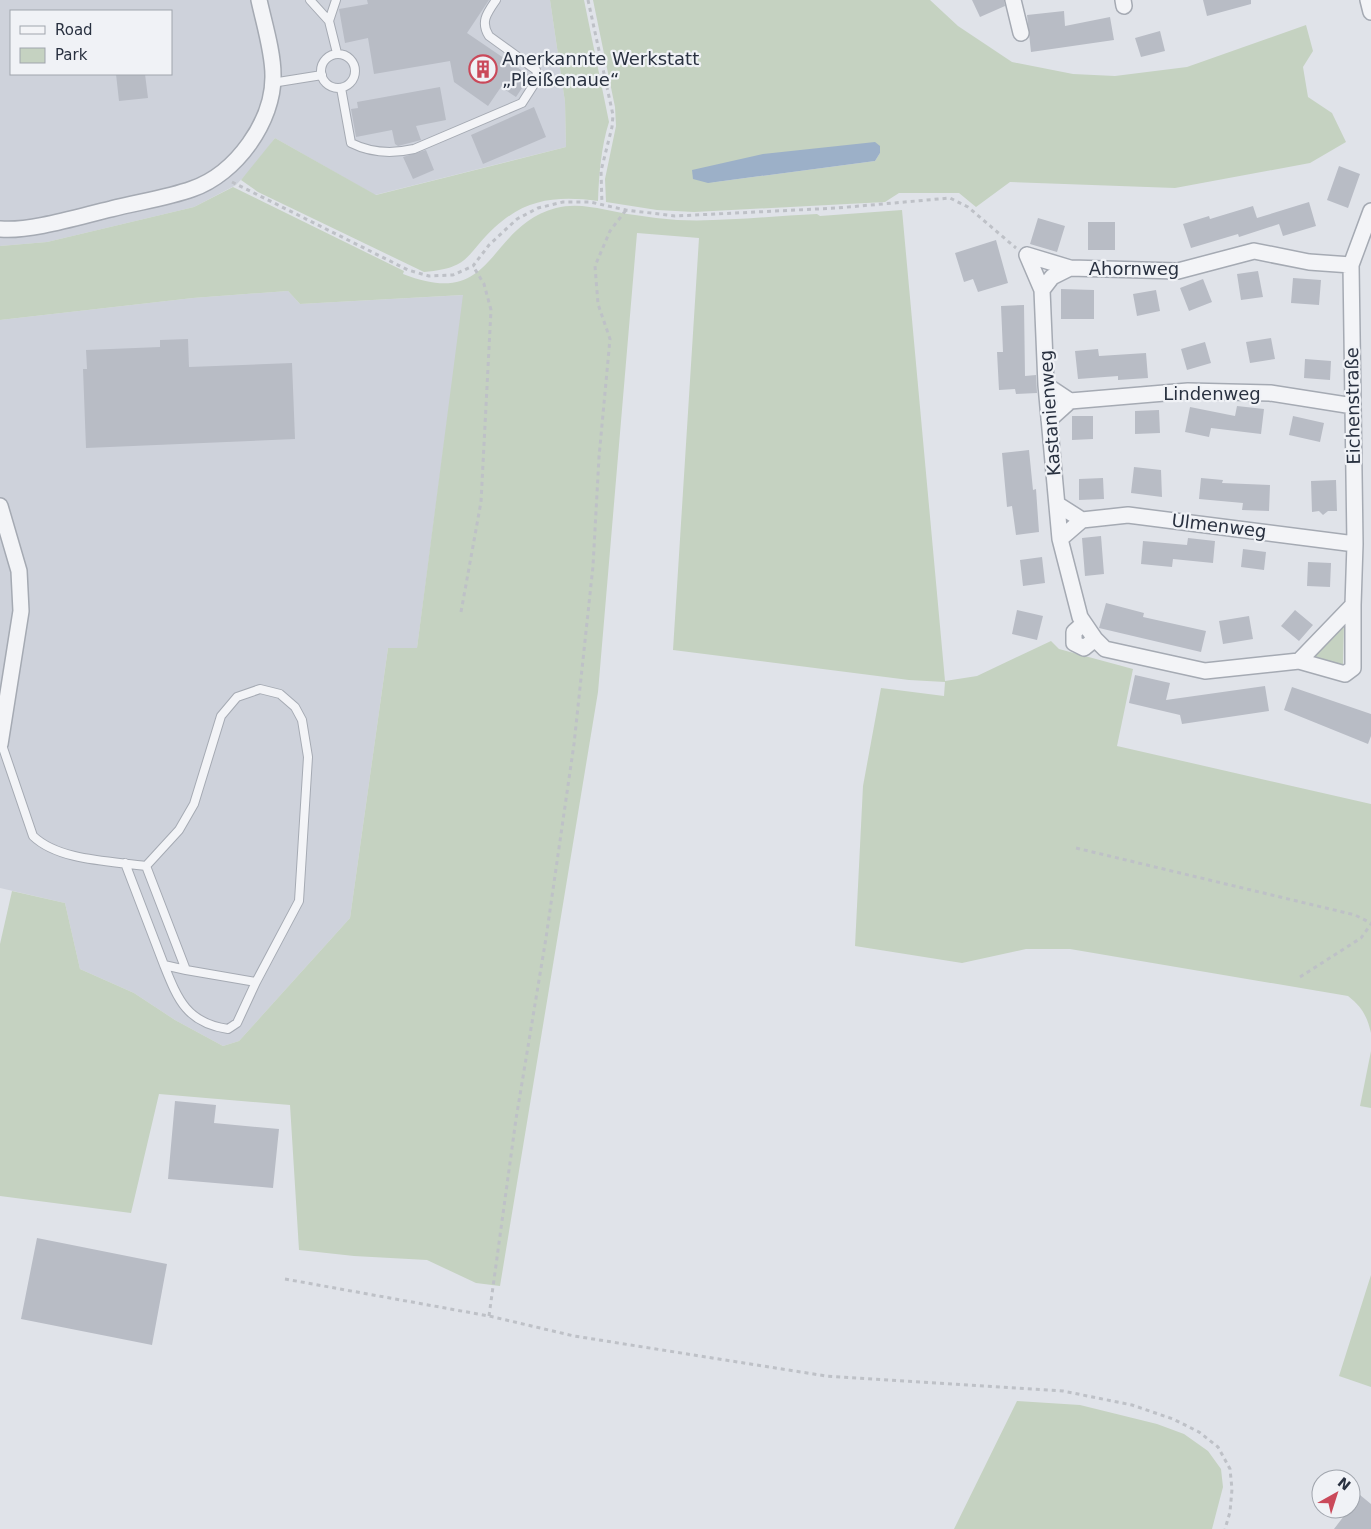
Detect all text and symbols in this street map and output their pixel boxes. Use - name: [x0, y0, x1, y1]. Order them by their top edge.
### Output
- legend: [10, 10, 172, 75]
- text: Road: [55, 21, 93, 39]
- text: Park: [55, 46, 88, 64]
- place label: Anerkannte Werkstatt „Pleißenaue“: [502, 48, 699, 90]
- building icon: Anerkannte Werkstatt „Pleißenaue“: [468, 54, 498, 84]
- street label: Ahornweg: [1089, 258, 1179, 279]
- street label: Eichenstraße: [1341, 347, 1364, 465]
- street label: Kastanienweg: [1035, 349, 1064, 477]
- street label: Lindenweg: [1163, 383, 1261, 404]
- street label: Ulmenweg: [1170, 509, 1268, 542]
- north arrow: [1311, 1469, 1361, 1519]
- text: N: [1335, 1474, 1354, 1494]

